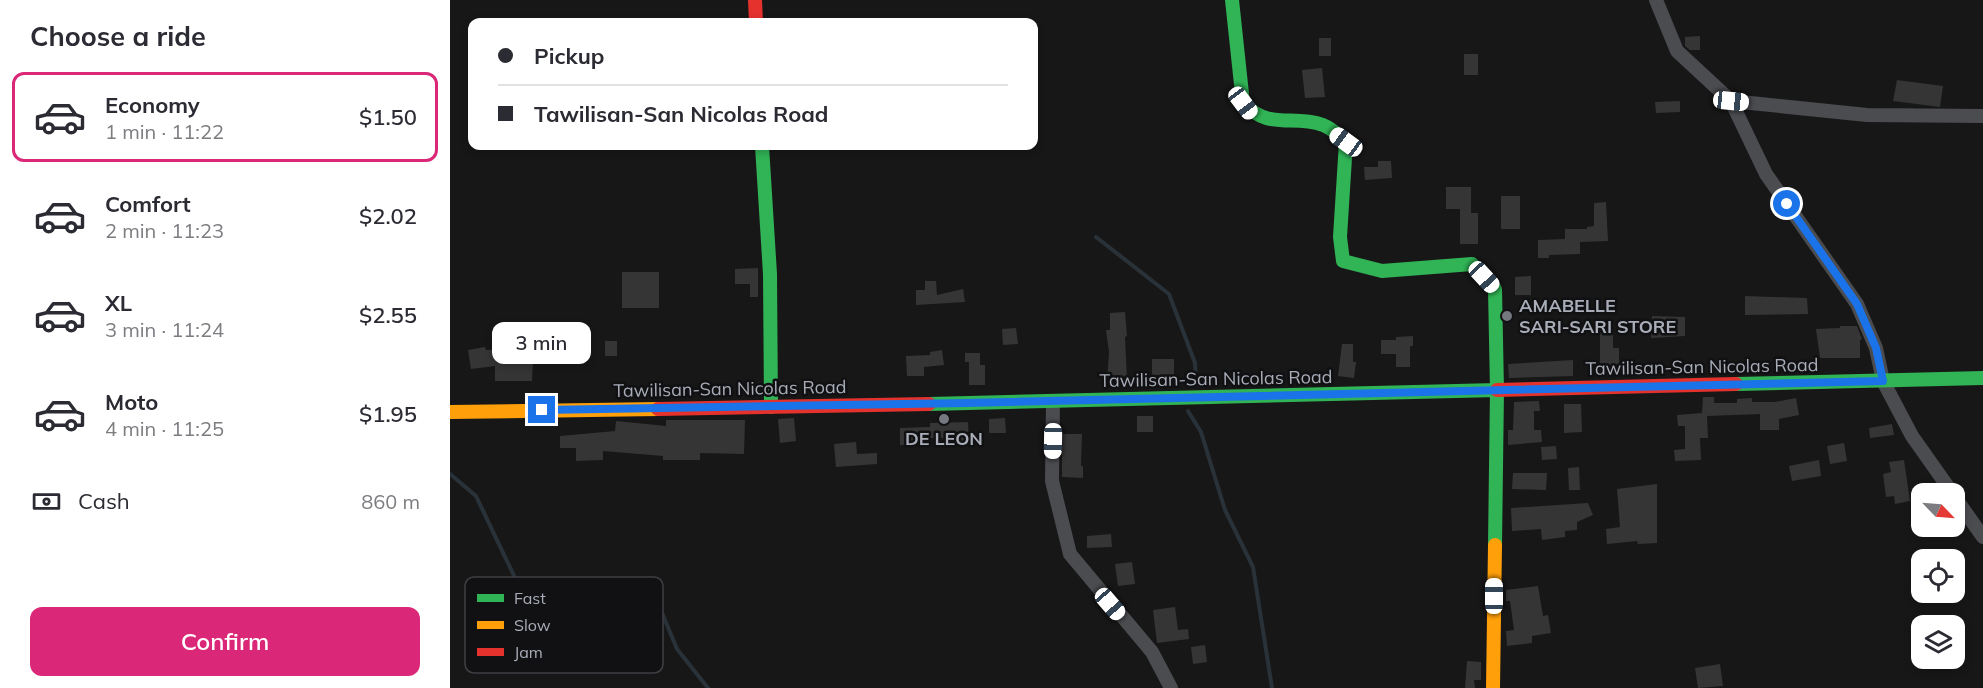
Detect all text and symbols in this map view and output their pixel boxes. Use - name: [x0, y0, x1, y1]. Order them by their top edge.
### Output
- text: Choose a ride: [30, 19, 206, 53]
- text: Pickup: [534, 42, 604, 70]
- car: [1225, 83, 1261, 123]
- icon: car: [33, 90, 87, 144]
- car: [1712, 90, 1750, 112]
- text: Economy: [105, 91, 200, 119]
- text: Tawilisan-San Nicolas Road: [534, 100, 828, 128]
- text: $1.50: [359, 103, 417, 131]
- text: 1 min · 11:22: [105, 119, 224, 144]
- car: [1326, 124, 1366, 160]
- icon: car: [33, 189, 87, 243]
- text: Comfort: [105, 190, 191, 218]
- route start: [1773, 190, 1800, 217]
- text: $2.02: [359, 202, 417, 230]
- text: 2 min · 11:23: [105, 218, 224, 243]
- car: [1465, 258, 1503, 296]
- icon: car: [33, 288, 87, 342]
- text: XL: [105, 289, 132, 317]
- place label: AMABELLE SARI-SARI STORE: [1519, 294, 1676, 338]
- text: $2.55: [359, 301, 417, 329]
- marker: AMABELLE SARI-SARI STORE: [1500, 309, 1514, 323]
- text: 3 min · 11:24: [105, 317, 224, 342]
- callout: 3 min: [492, 323, 592, 365]
- text: 3 min: [516, 330, 567, 355]
- street label: Tawilisan-San Nicolas Road: [1585, 353, 1819, 380]
- street label: Tawilisan-San Nicolas Road: [1099, 365, 1333, 392]
- street label: Tawilisan-San Nicolas Road: [613, 375, 847, 402]
- icon: car: [33, 387, 87, 441]
- text: Moto: [105, 388, 158, 416]
- route end: [528, 396, 555, 423]
- text: $1.95: [359, 400, 417, 428]
- marker: DE LEON: [937, 412, 951, 426]
- text: 4 min · 11:25: [105, 416, 224, 441]
- car: [1044, 423, 1062, 459]
- place label: DE LEON: [905, 427, 983, 450]
- north arrow: [1911, 483, 1965, 537]
- map controls: [1911, 483, 1965, 669]
- icon: cash: [30, 485, 63, 518]
- text: Cash: [78, 487, 130, 515]
- text: 860 m: [361, 489, 420, 514]
- button: locate: [1911, 549, 1965, 603]
- legend: [465, 577, 663, 673]
- car: [1485, 578, 1503, 614]
- car: [1091, 585, 1129, 623]
- text: Fast: [514, 588, 546, 608]
- button: Confirm: [30, 607, 420, 676]
- text: Slow: [514, 615, 551, 635]
- button: layers: [1911, 615, 1965, 669]
- text: Jam: [514, 642, 543, 662]

